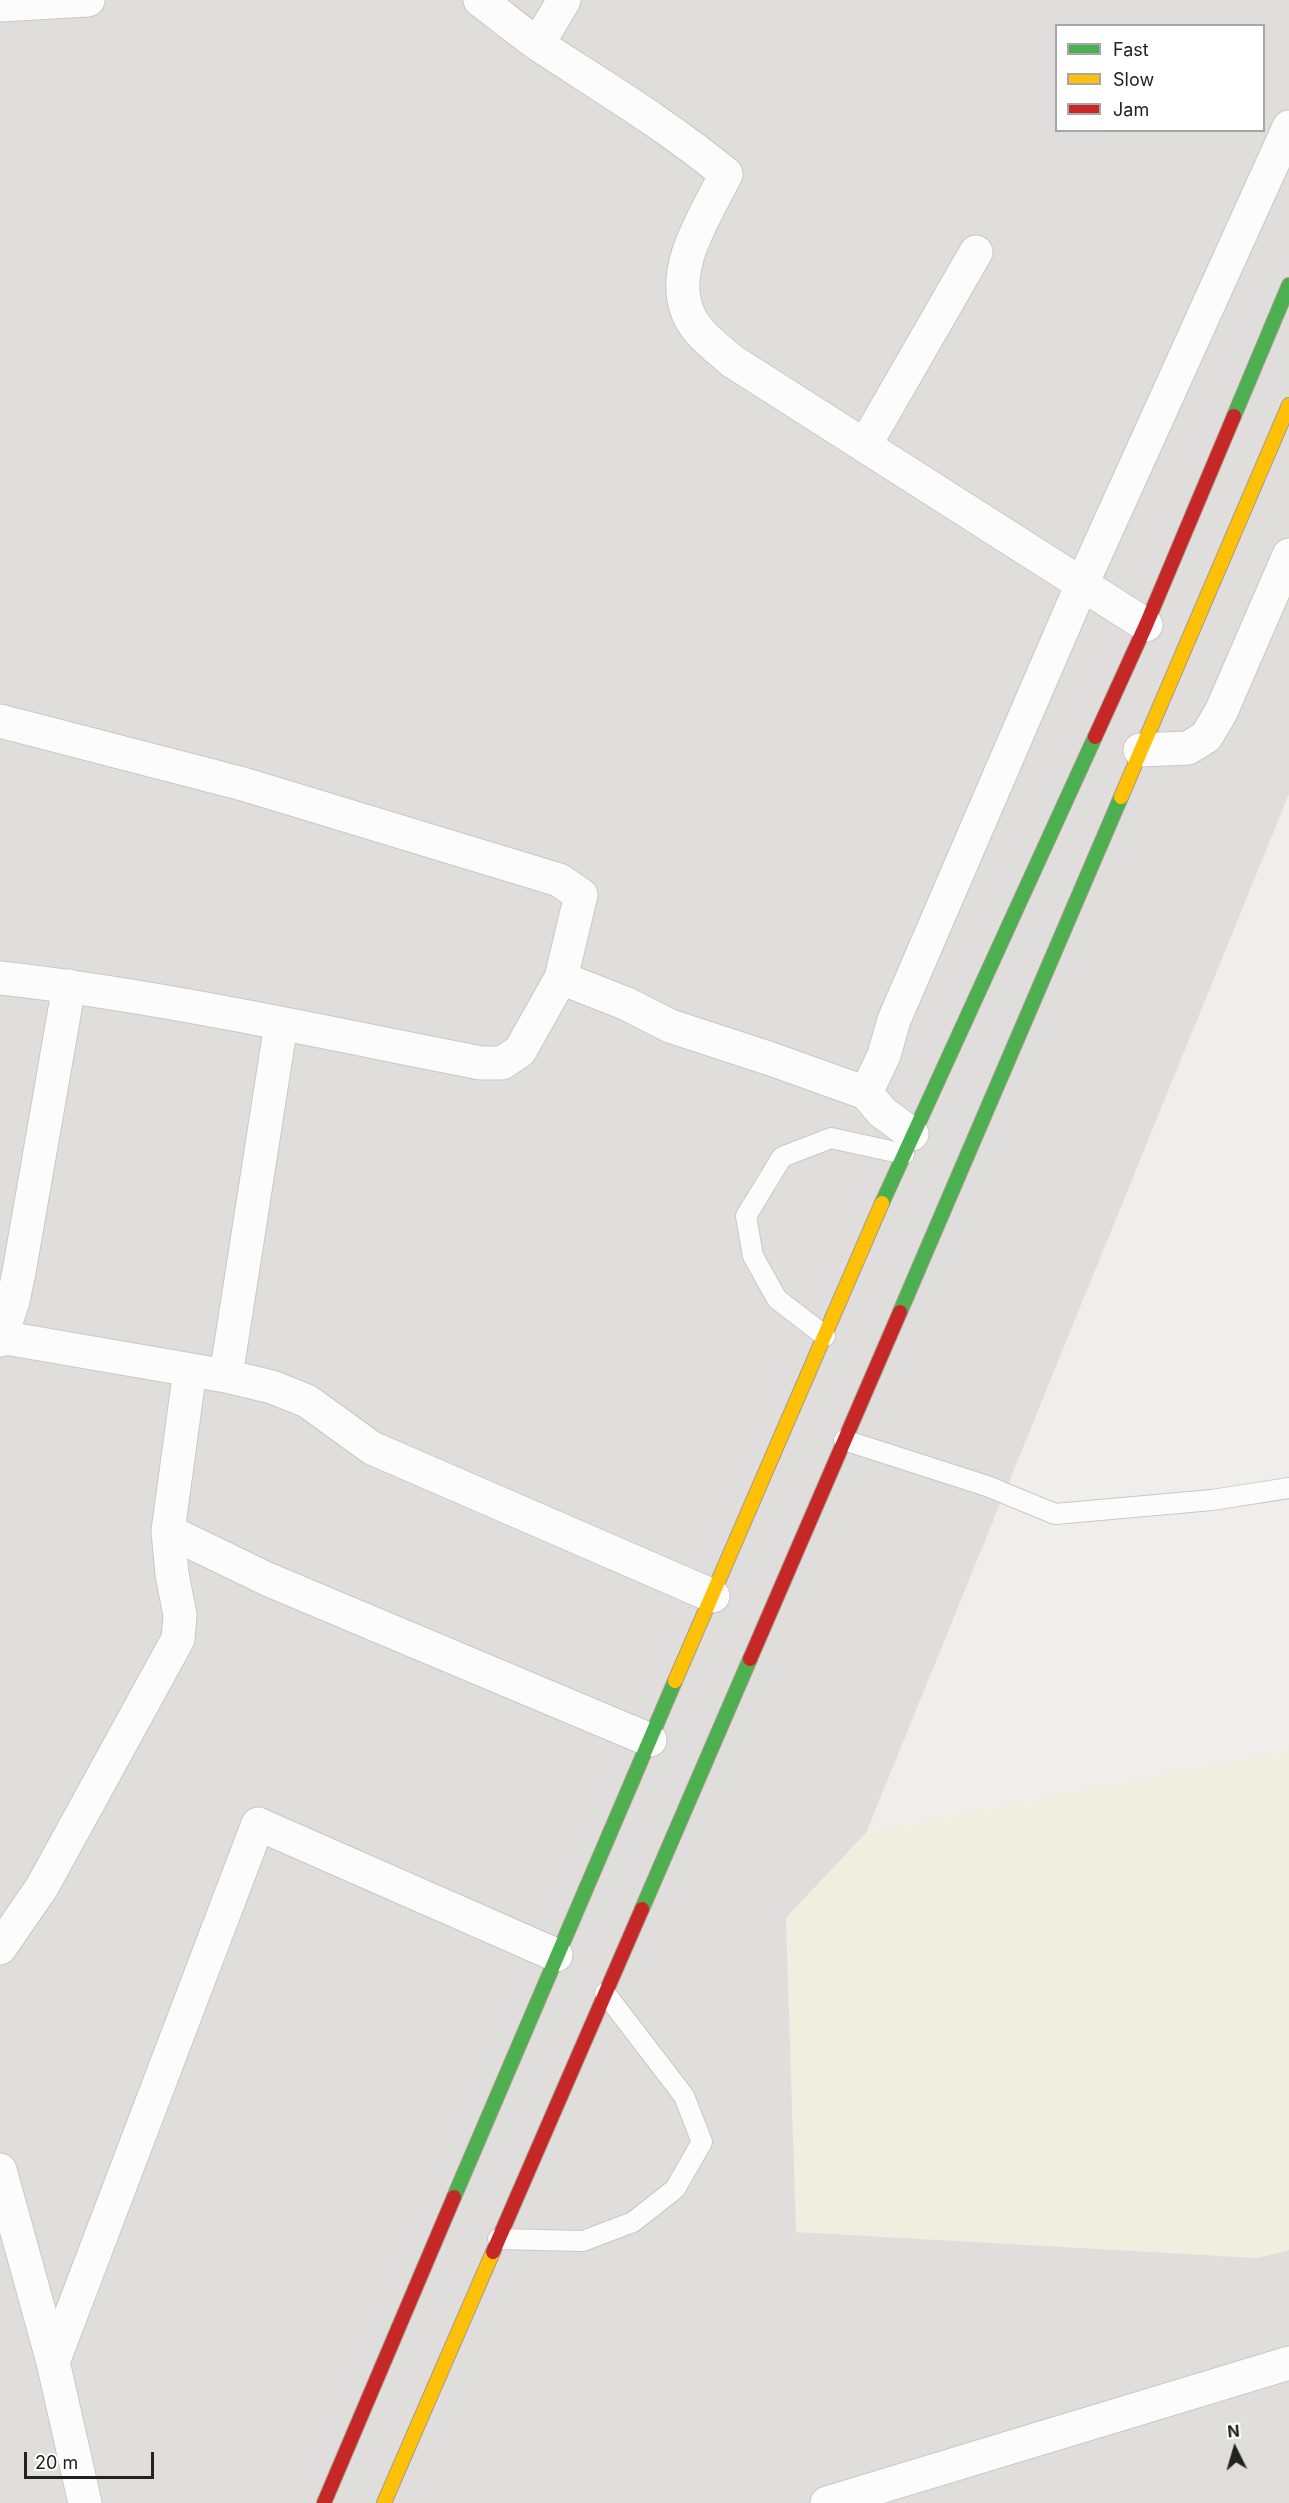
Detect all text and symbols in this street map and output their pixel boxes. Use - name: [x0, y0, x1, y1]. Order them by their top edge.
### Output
- legend: [1055, 24, 1265, 132]
- text: Fast: [1113, 39, 1149, 60]
- text: Slow: [1113, 69, 1154, 90]
- text: Jam: [1113, 99, 1149, 120]
- north arrow: [1205, 2419, 1265, 2479]
- text: N: [1226, 2421, 1240, 2442]
- scale bar: [27, 2440, 158, 2478]
- text: 20 m: [35, 2452, 78, 2473]

